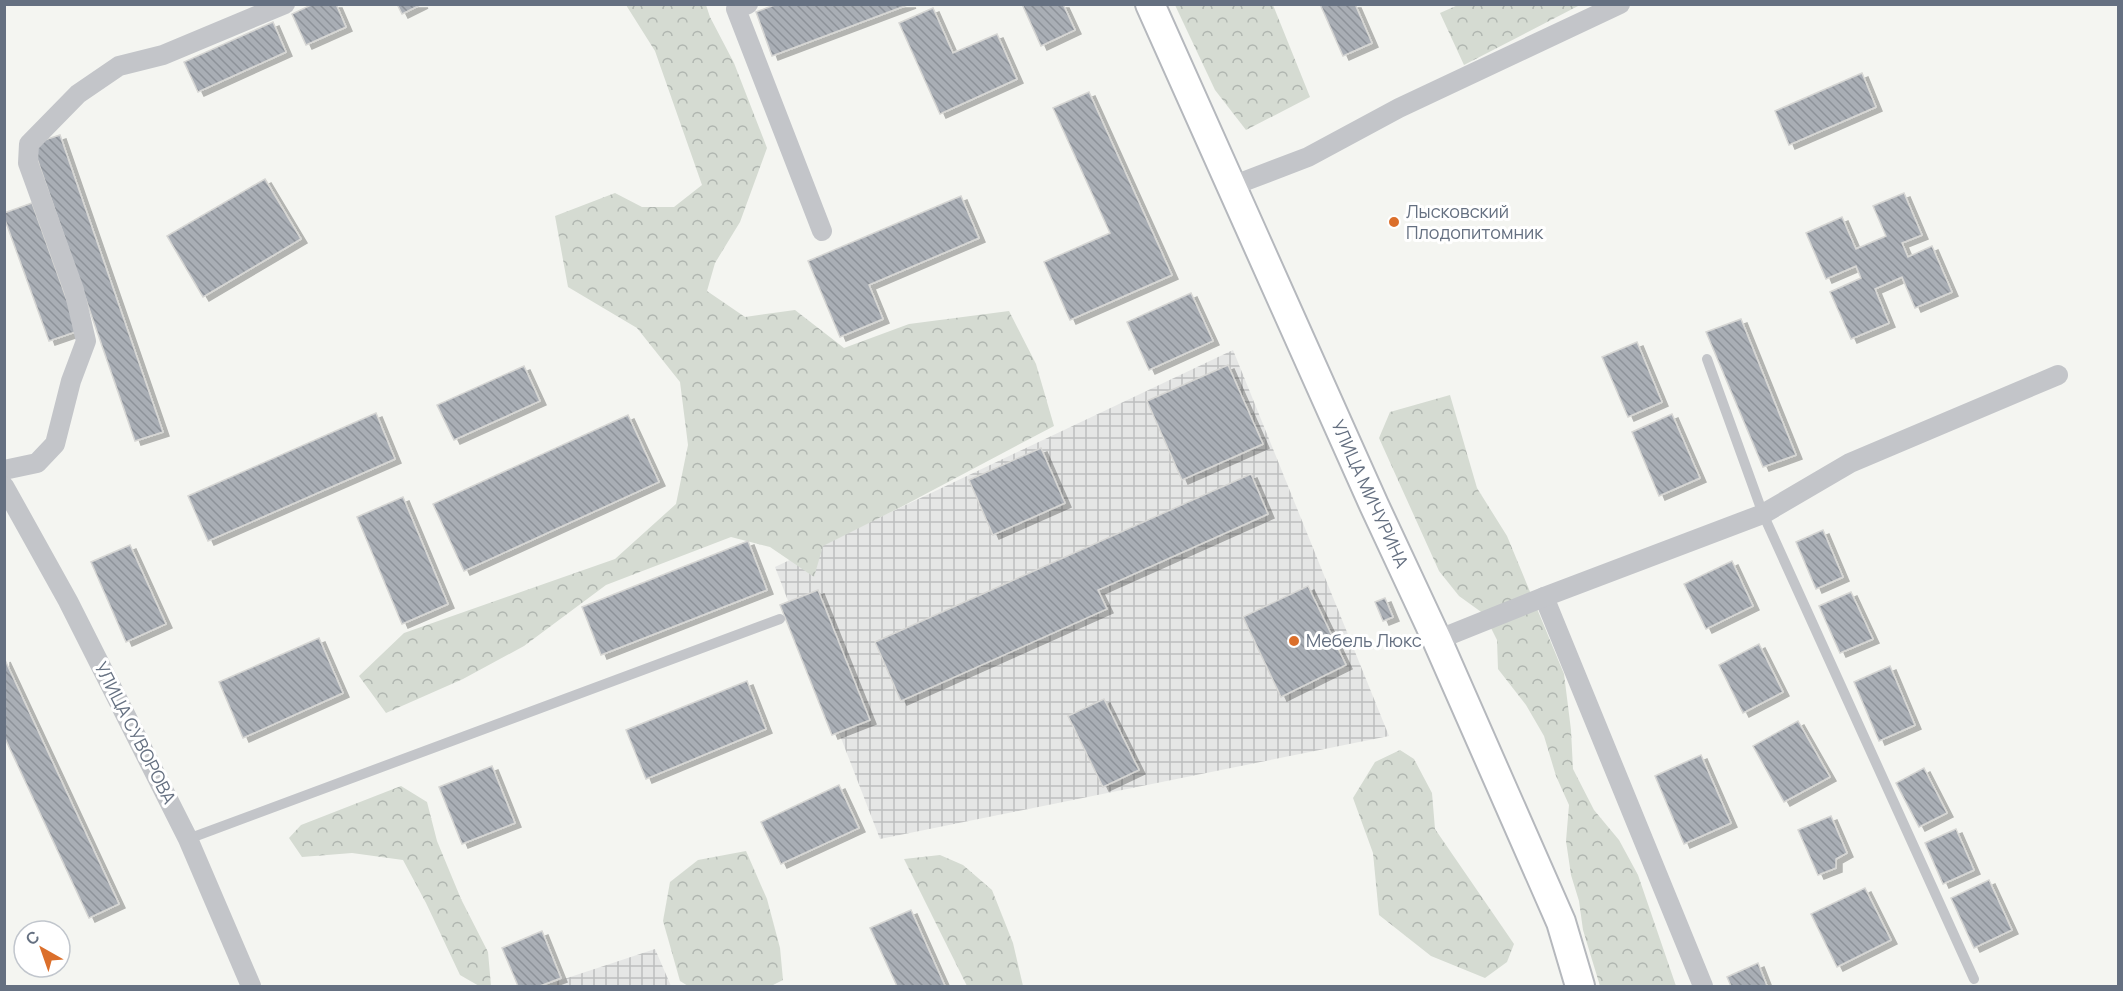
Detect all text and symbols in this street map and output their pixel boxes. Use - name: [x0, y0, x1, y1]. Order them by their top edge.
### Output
- place label: Лысковский Плодопитомник: [1406, 199, 1544, 244]
- marker: Лысковский Плодопитомник: [1387, 215, 1401, 229]
- street label: УЛИЦА МИЧУРИНА: [1326, 416, 1415, 572]
- place label: Мебель Люкс: [1306, 628, 1422, 652]
- marker: Мебель Люкс: [1287, 634, 1301, 648]
- street label: УЛИЦА СУВОРОВА: [90, 657, 182, 808]
- north arrow: [12, 919, 72, 979]
- text: С: [21, 925, 44, 950]

